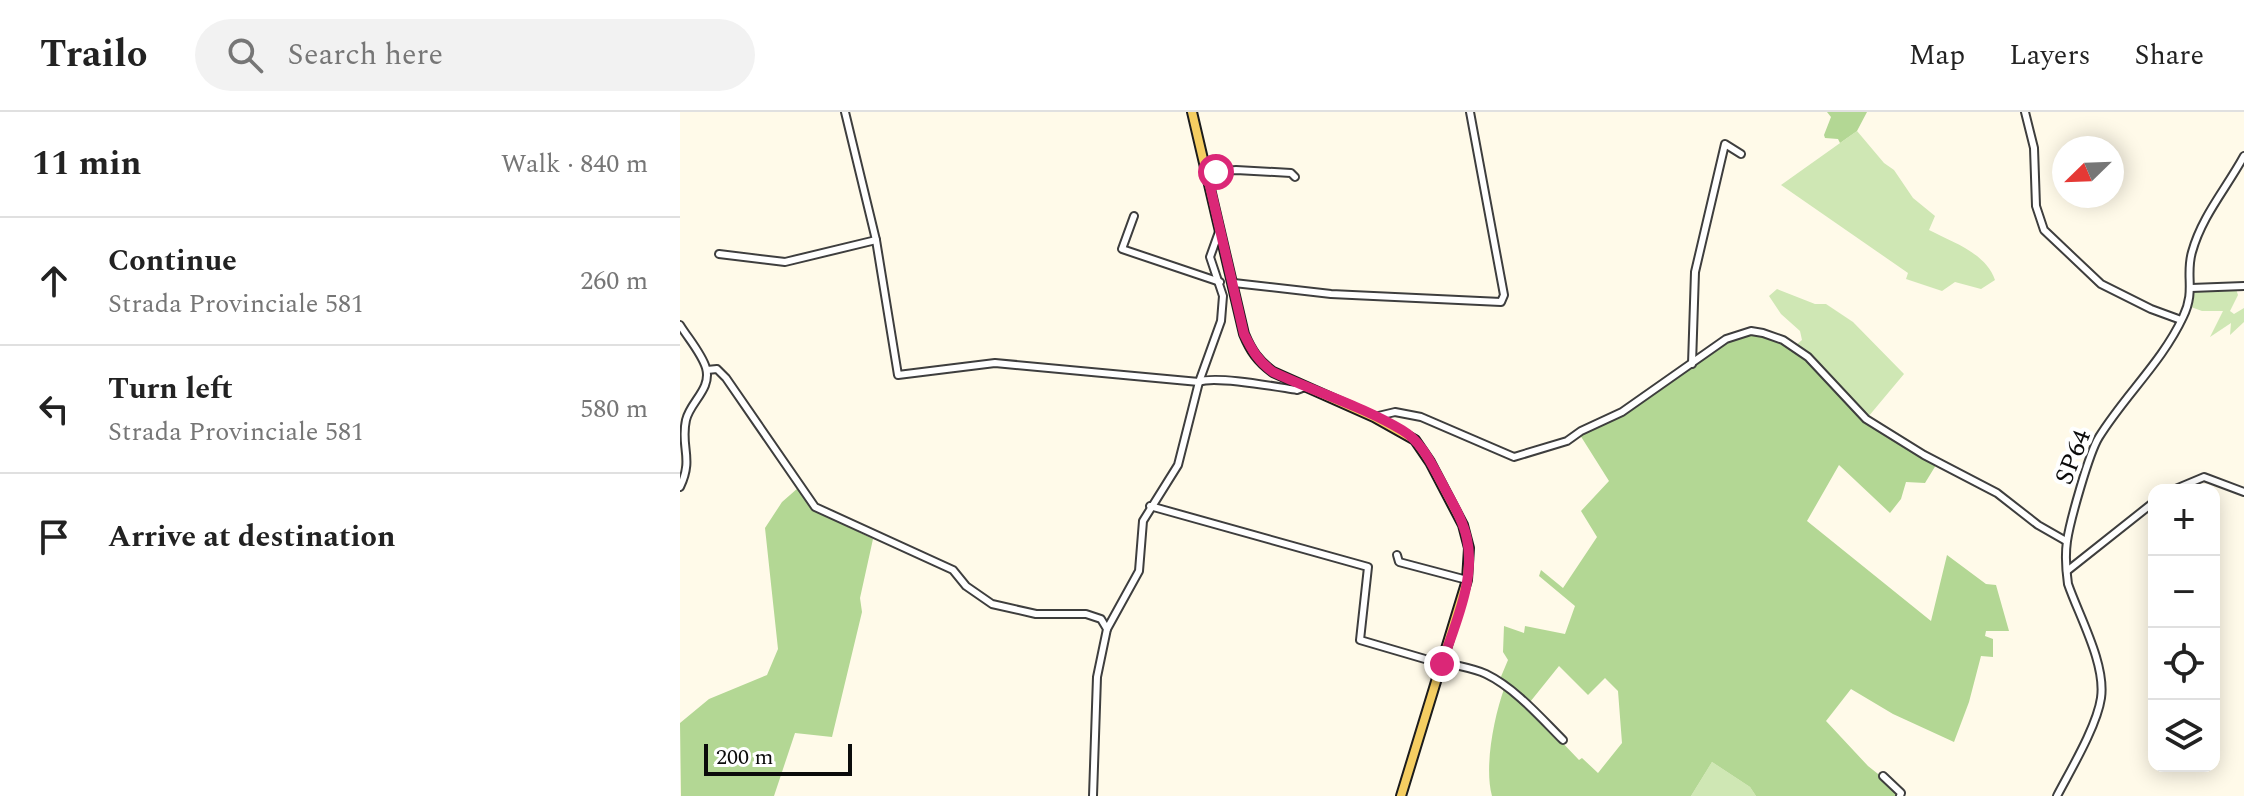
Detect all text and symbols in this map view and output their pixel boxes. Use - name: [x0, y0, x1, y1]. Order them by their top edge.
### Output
- search box: [195, 19, 755, 91]
- text: Trailo: [40, 26, 147, 84]
- text: Search here: [287, 32, 443, 78]
- icon: search: [223, 33, 267, 77]
- text: Map: [1909, 34, 1965, 77]
- text: Layers: [2009, 34, 2091, 77]
- text: Share: [2135, 34, 2204, 77]
- north arrow: [2052, 136, 2124, 208]
- text: 11 min: [32, 138, 142, 190]
- text: Walk · 840 m: [501, 144, 648, 184]
- route start: [1198, 154, 1234, 190]
- text: Continue: [108, 238, 237, 284]
- icon: ahead: [32, 259, 76, 303]
- text: 260 m: [580, 261, 648, 301]
- text: Strada Provinciale 581: [108, 284, 364, 324]
- text: Turn left: [108, 366, 233, 412]
- icon: left: [32, 387, 76, 431]
- text: 580 m: [580, 389, 648, 429]
- text: Strada Provinciale 581: [108, 412, 364, 452]
- street label: SP64: [2044, 424, 2102, 490]
- map controls: [2148, 484, 2220, 772]
- button: +: [2148, 484, 2220, 556]
- text: Arrive at destination: [108, 514, 395, 560]
- icon: arrive: [32, 515, 76, 559]
- button: −: [2148, 556, 2220, 628]
- button: locate: [2148, 628, 2220, 700]
- route end: [1424, 646, 1460, 682]
- button: layers: [2148, 700, 2220, 772]
- scale bar: [704, 740, 852, 776]
- text: 200 m: [716, 741, 773, 774]

